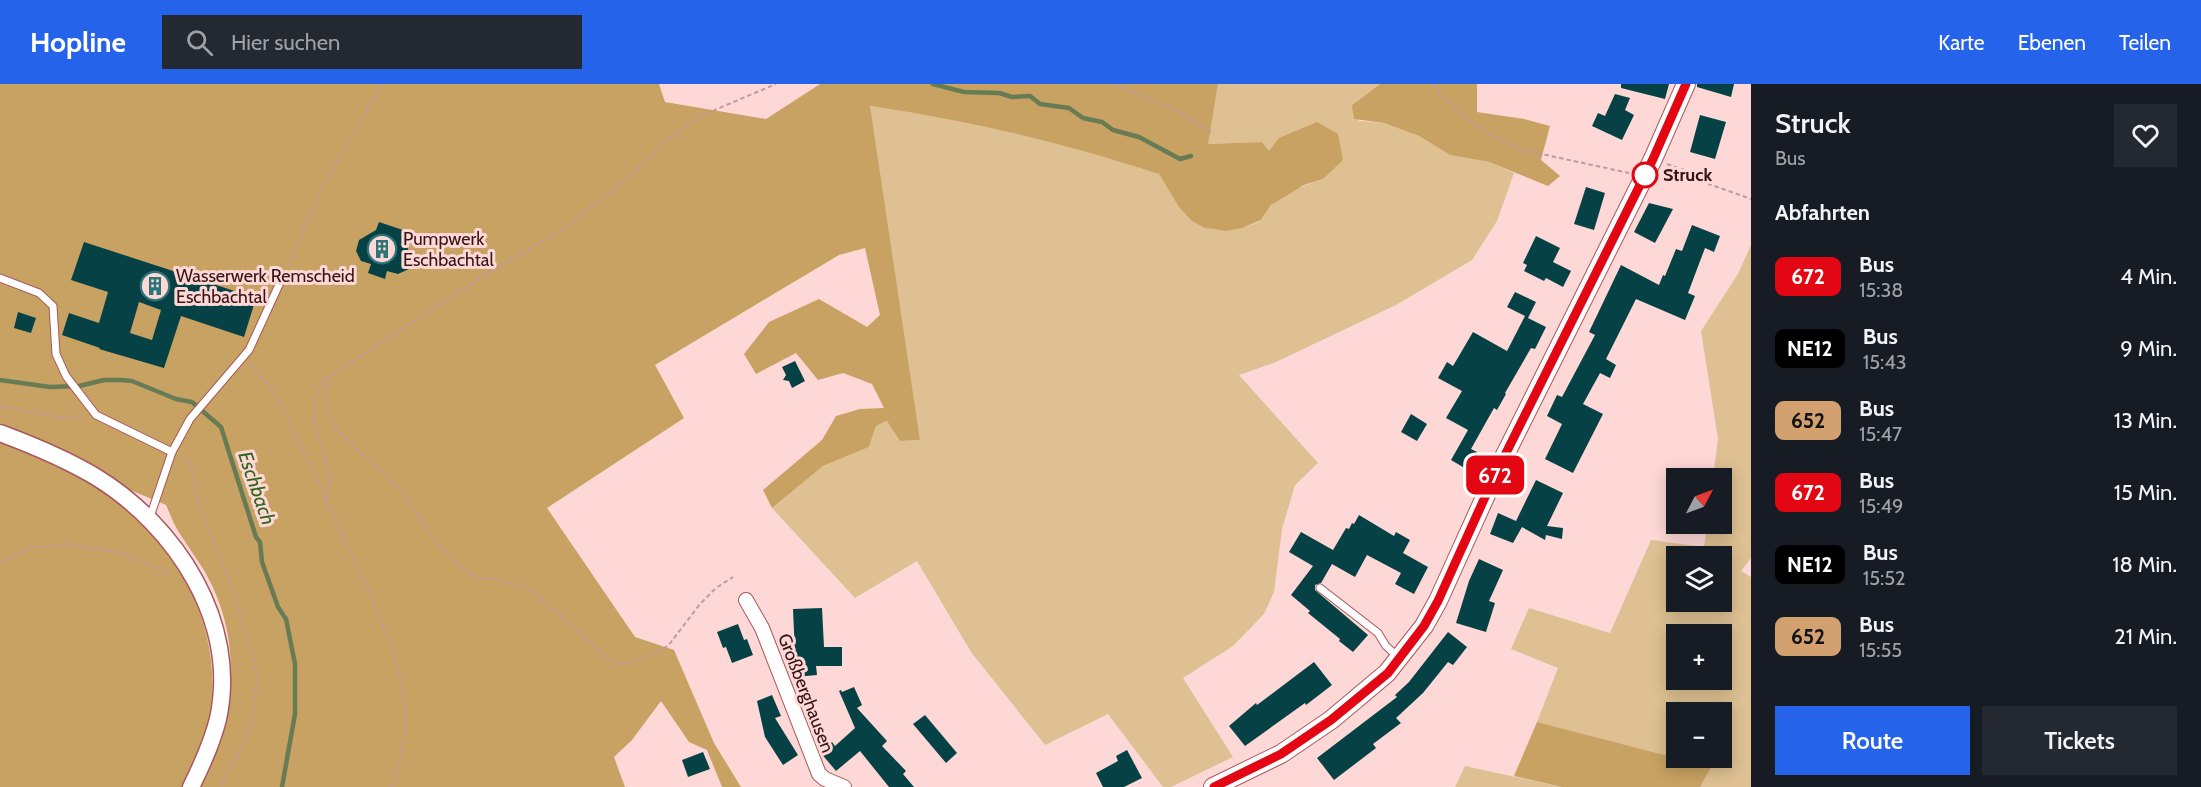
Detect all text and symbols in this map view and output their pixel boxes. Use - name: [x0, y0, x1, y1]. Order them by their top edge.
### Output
- search box: [162, 15, 582, 69]
- text: Hopline: [30, 25, 126, 59]
- icon: search: [183, 26, 216, 59]
- text: Hier suchen: [231, 29, 340, 56]
- text: Karte: [1938, 30, 1985, 55]
- text: Ebenen: [2018, 30, 2086, 55]
- text: Teilen: [2119, 30, 2171, 55]
- button: heart: [2114, 104, 2177, 167]
- text: Struck: [1775, 106, 1851, 140]
- text: Bus: [1775, 146, 1806, 170]
- marker: Struck: [1632, 162, 1658, 188]
- place label: Struck: [1663, 164, 1712, 186]
- text: Abfahrten: [1775, 199, 1870, 226]
- place label: Pumpwerk Eschbachtal: [403, 228, 494, 271]
- building icon: Pumpwerk Eschbachtal: [366, 233, 398, 265]
- text: Bus: [1859, 251, 1894, 278]
- text: 4 Min.: [2120, 263, 2177, 290]
- text: 672: [1791, 264, 1825, 289]
- place label: Wasserwerk Remscheid Eschbachtal: [176, 265, 355, 308]
- building icon: Wasserwerk Remscheid Eschbachtal: [139, 270, 171, 302]
- text: 15:38: [1859, 278, 1903, 302]
- text: Bus: [1863, 323, 1898, 350]
- text: 9 Min.: [2120, 335, 2177, 362]
- text: NE12: [1787, 336, 1833, 361]
- text: 15:43: [1863, 350, 1907, 374]
- text: Bus: [1859, 395, 1894, 422]
- text: 13 Min.: [2114, 407, 2177, 434]
- text: 652: [1791, 408, 1825, 433]
- text: 15:47: [1859, 422, 1902, 446]
- water label: Eschbach: [233, 448, 281, 528]
- line badge: 672: [1460, 456, 1530, 494]
- text: 672: [1478, 463, 1512, 488]
- text: Bus: [1859, 467, 1894, 494]
- north arrow: [1666, 468, 1732, 534]
- map controls: [1666, 468, 1732, 768]
- text: 15 Min.: [2114, 479, 2177, 506]
- text: 672: [1791, 480, 1825, 505]
- text: 15:49: [1859, 494, 1903, 518]
- text: Bus: [1863, 539, 1898, 566]
- button: layers: [1666, 546, 1732, 612]
- text: 18 Min.: [2112, 551, 2177, 578]
- text: NE12: [1787, 552, 1833, 577]
- text: 15:52: [1863, 566, 1905, 590]
- text: Bus: [1859, 611, 1894, 638]
- text: 21 Min.: [2114, 623, 2177, 650]
- button: +: [1666, 624, 1732, 690]
- text: 652: [1791, 624, 1825, 649]
- street label: Großberghausen: [773, 630, 839, 756]
- text: 15:55: [1859, 638, 1902, 662]
- button: −: [1666, 702, 1732, 768]
- button: Route: [1775, 706, 1970, 775]
- button: Tickets: [1982, 706, 2177, 775]

